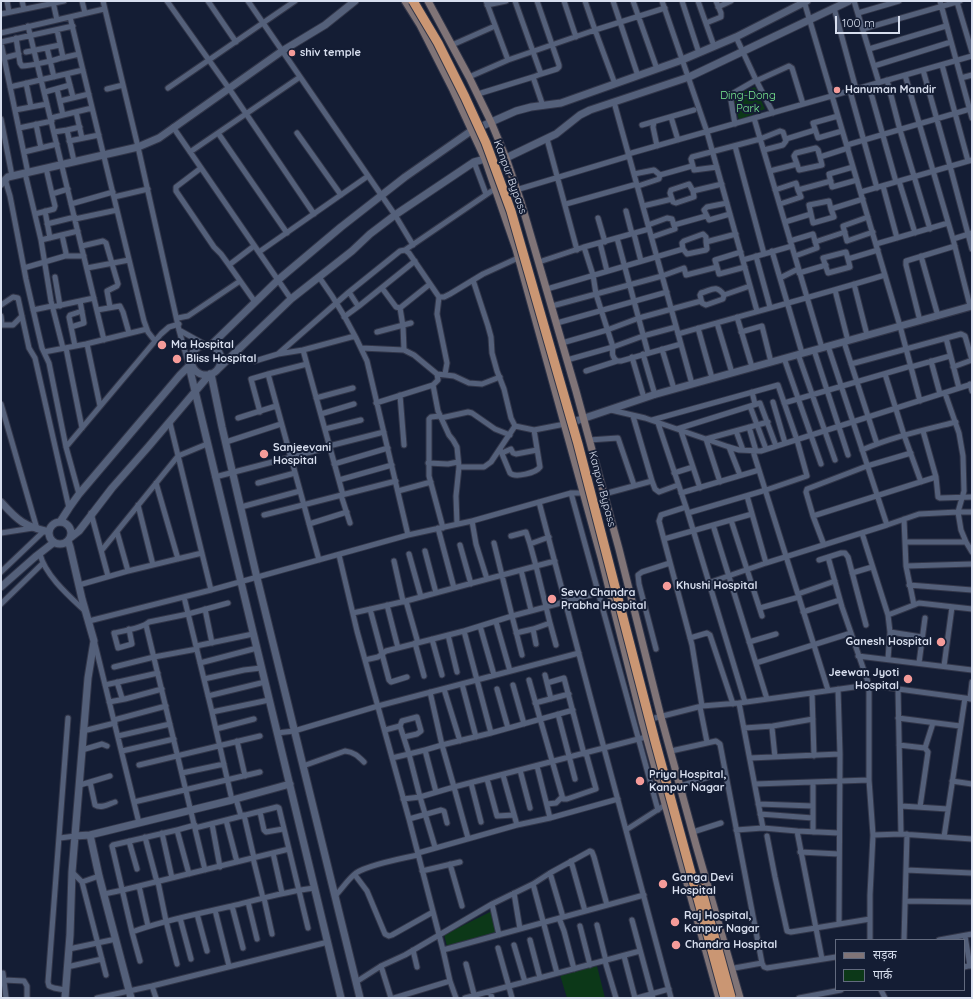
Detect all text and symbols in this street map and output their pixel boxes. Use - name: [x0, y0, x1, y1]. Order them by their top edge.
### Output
- scale bar: [837, 8, 902, 34]
- text: 100 m: [842, 15, 875, 30]
- place label: shiv temple: [300, 46, 361, 60]
- marker: shiv temple: [287, 48, 297, 58]
- place label: Hanuman Mandir: [845, 83, 936, 97]
- marker: Hanuman Mandir: [832, 85, 842, 95]
- park label: Ding-Dong Park: [720, 89, 776, 115]
- street label: Kanpur Bypass: [491, 138, 529, 216]
- place label: Ma Hospital: [171, 338, 234, 352]
- marker: Ma Hospital: [156, 339, 168, 351]
- place label: Bliss Hospital: [186, 352, 256, 366]
- marker: Bliss Hospital: [171, 353, 183, 365]
- place label: Sanjeevani Hospital: [273, 441, 331, 467]
- marker: Sanjeevani Hospital: [258, 448, 270, 460]
- street label: Kanpur Bypass: [586, 450, 618, 528]
- place label: Khushi Hospital: [676, 579, 757, 593]
- marker: Khushi Hospital: [661, 580, 673, 592]
- place label: Seva Chandra Prabha Hospital: [561, 586, 646, 612]
- marker: Seva Chandra Prabha Hospital: [546, 593, 558, 605]
- place label: Ganesh Hospital: [845, 635, 932, 649]
- marker: Ganesh Hospital: [935, 636, 947, 648]
- place label: Jeewan Jyoti Hospital: [828, 666, 899, 692]
- marker: Jeewan Jyoti Hospital: [902, 673, 914, 685]
- place label: Priya Hospital, Kanpur Nagar: [649, 768, 726, 794]
- marker: Priya Hospital, Kanpur Nagar: [634, 775, 646, 787]
- place label: Ganga Devi Hospital: [672, 871, 733, 897]
- marker: Ganga Devi Hospital: [657, 878, 669, 890]
- place label: Raj Hospital, Kanpur Nagar: [684, 909, 760, 935]
- marker: Raj Hospital, Kanpur Nagar: [669, 916, 681, 928]
- place label: Chandra Hospital: [685, 938, 777, 952]
- marker: Chandra Hospital: [670, 939, 682, 951]
- legend: [835, 939, 965, 991]
- text: सड़क: [873, 947, 897, 962]
- text: पार्क: [873, 967, 892, 982]

